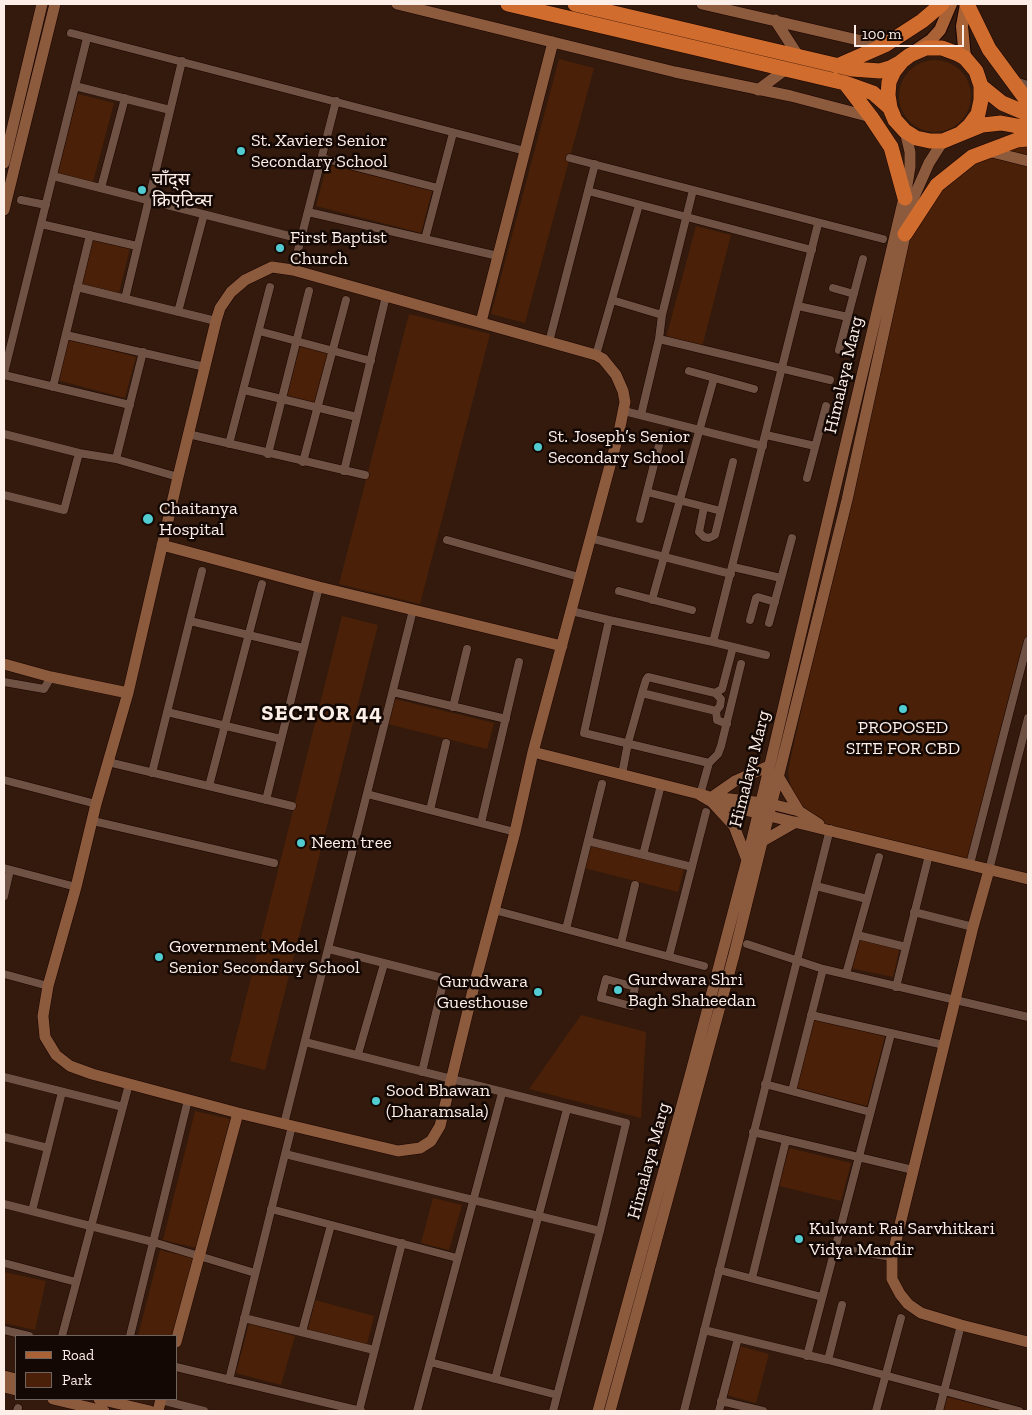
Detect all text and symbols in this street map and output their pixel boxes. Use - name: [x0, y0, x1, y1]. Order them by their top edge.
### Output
- scale bar: [857, 15, 967, 47]
- text: 100 m: [862, 25, 901, 43]
- place label: St. Xaviers Senior Secondary School: [251, 130, 388, 172]
- marker: St. Xaviers Senior Secondary School: [235, 145, 247, 157]
- place label: चाँद्स क्रिएटिव्स: [152, 169, 212, 212]
- marker: चाँद्स क्रिएटिव्स: [136, 184, 148, 196]
- place label: First Baptist Church: [290, 227, 387, 270]
- marker: First Baptist Church: [274, 242, 286, 254]
- street label: Himalaya Marg: [820, 314, 868, 436]
- place label: St. Joseph’s Senior Secondary School: [548, 426, 690, 468]
- marker: St. Joseph’s Senior Secondary School: [532, 441, 544, 453]
- place label: Chaitanya Hospital: [159, 498, 238, 540]
- marker: Chaitanya Hospital: [141, 512, 155, 526]
- district label: SECTOR 44: [260, 701, 384, 727]
- marker: PROPOSED SITE FOR CBD: [897, 703, 909, 715]
- street label: Himalaya Marg: [725, 708, 775, 830]
- place label: PROPOSED SITE FOR CBD: [846, 717, 960, 760]
- place label: Neem tree: [311, 832, 392, 854]
- marker: Neem tree: [295, 837, 307, 849]
- place label: Government Model Senior Secondary School: [169, 936, 360, 979]
- marker: Government Model Senior Secondary School: [153, 951, 165, 963]
- place label: Gurdwara Shri Bagh Shaheedan: [628, 969, 756, 1012]
- place label: Gurudwara Guesthouse: [437, 971, 528, 1014]
- marker: Gurdwara Shri Bagh Shaheedan: [612, 984, 624, 996]
- marker: Gurudwara Guesthouse: [532, 986, 544, 998]
- place label: Sood Bhawan (Dharamsala): [386, 1080, 490, 1122]
- marker: Sood Bhawan (Dharamsala): [370, 1095, 382, 1107]
- street label: Himalaya Marg: [623, 1100, 675, 1222]
- place label: Kulwant Rai Sarvhitkari Vidya Mandir: [809, 1218, 995, 1260]
- marker: Kulwant Rai Sarvhitkari Vidya Mandir: [793, 1233, 805, 1245]
- legend: [15, 1335, 178, 1400]
- text: Road: [62, 1346, 94, 1364]
- text: Park: [62, 1371, 92, 1389]

